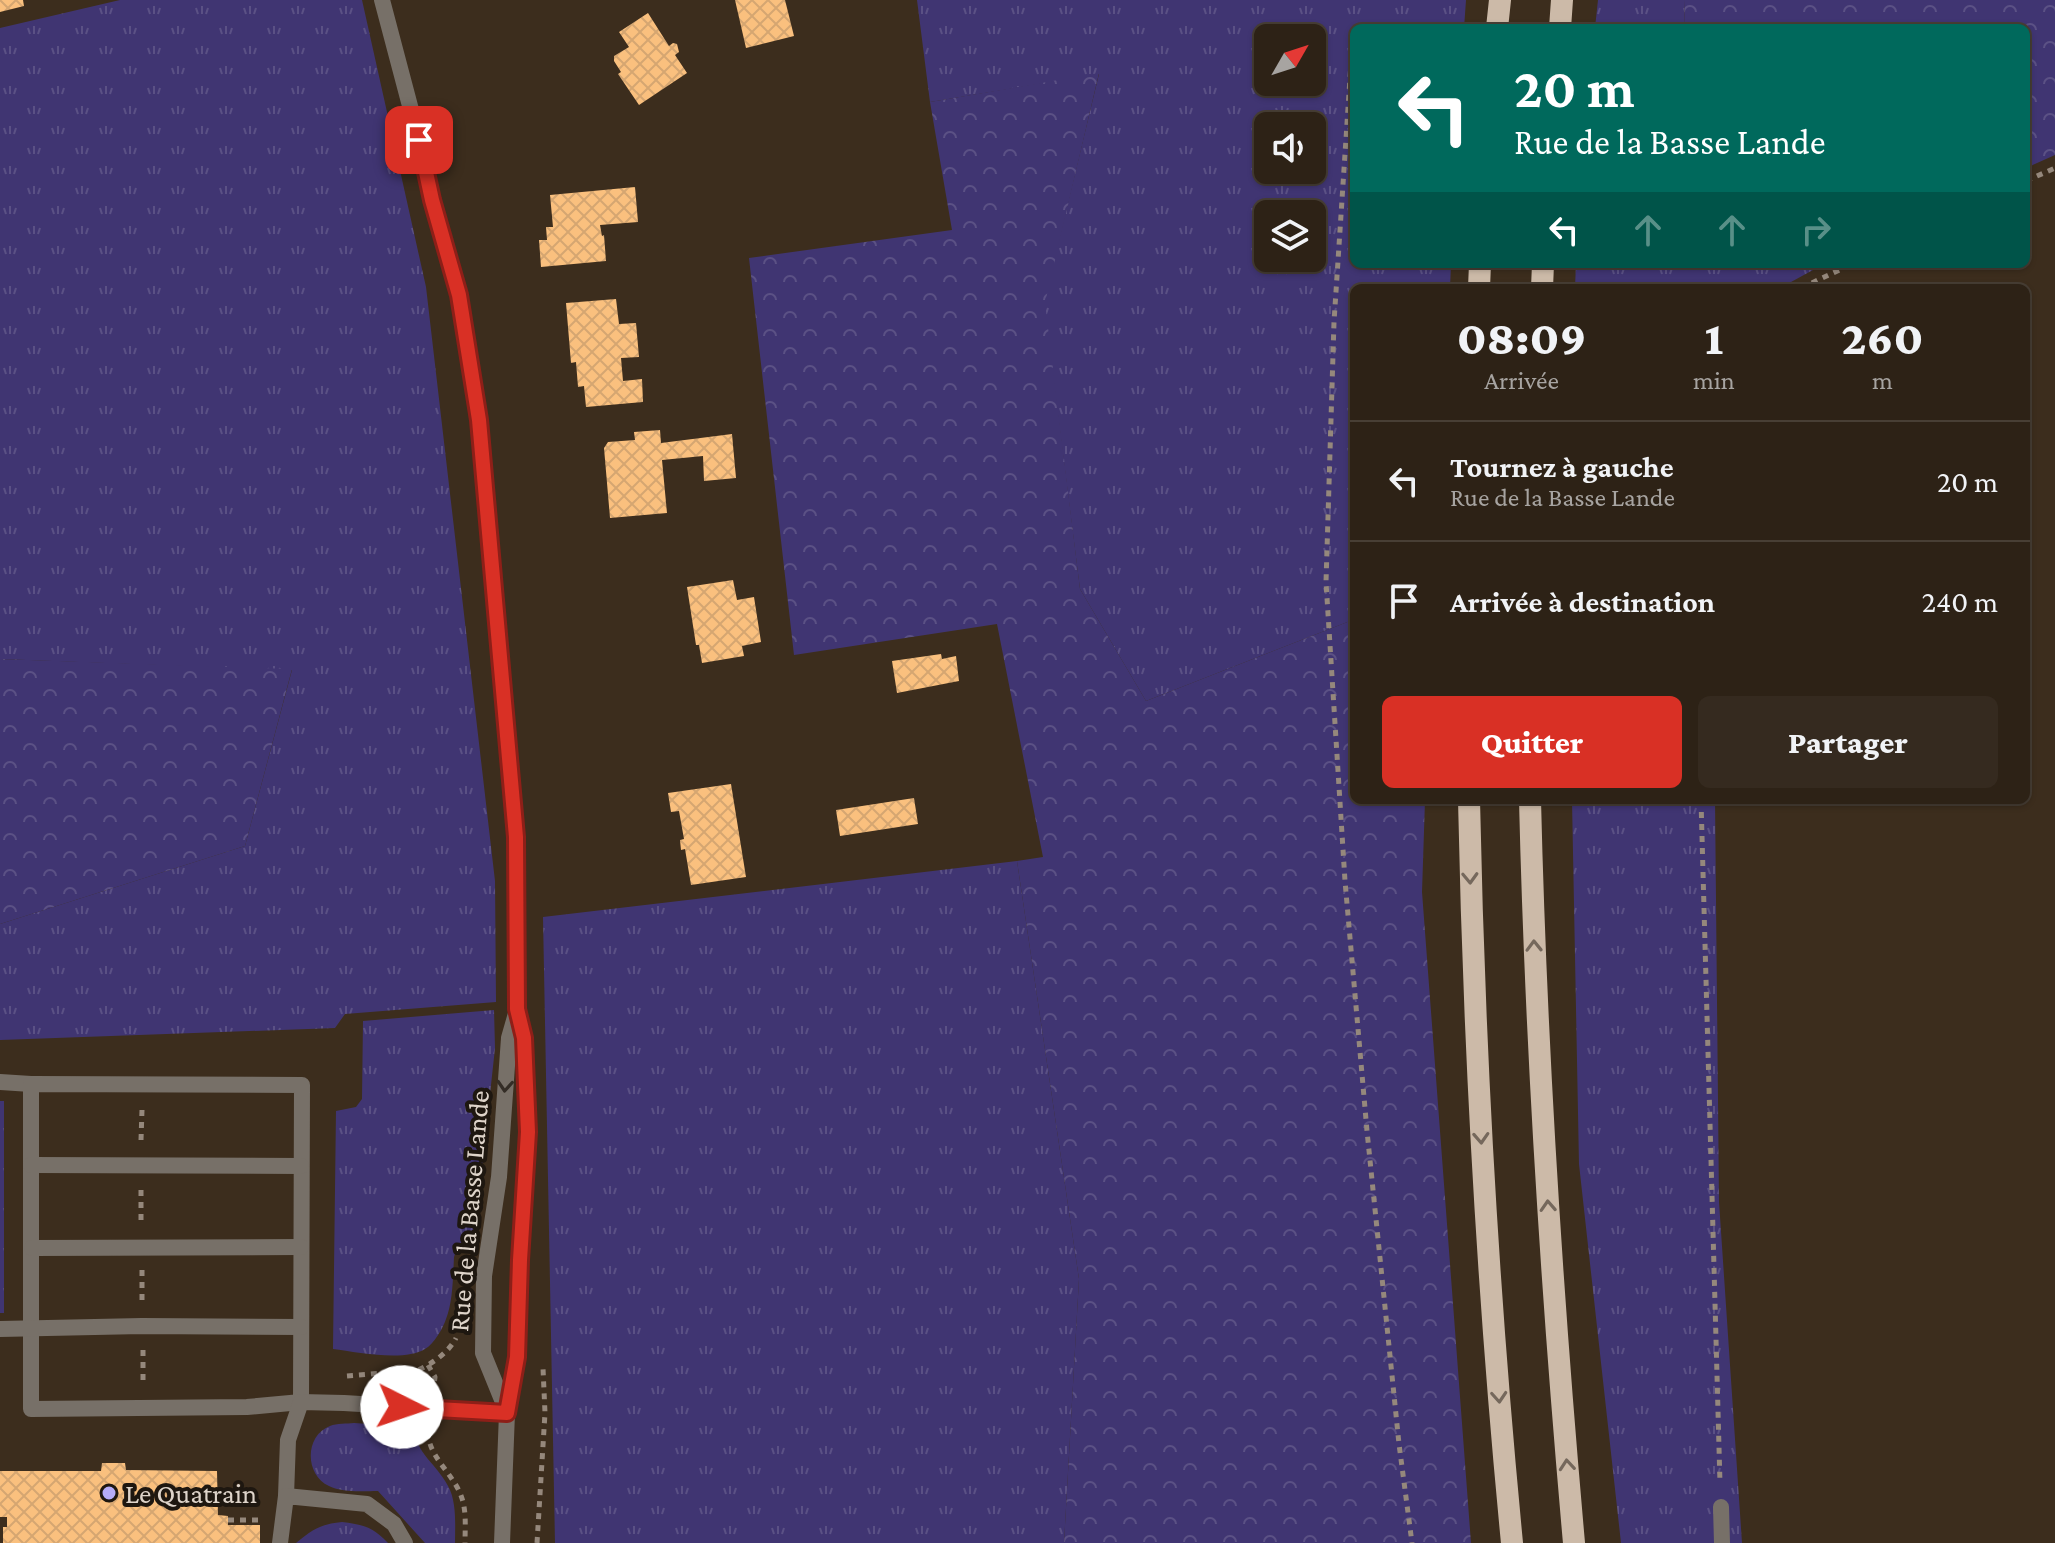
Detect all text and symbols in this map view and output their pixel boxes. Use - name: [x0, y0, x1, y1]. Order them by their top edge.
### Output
- north arrow: [1254, 24, 1326, 96]
- map controls: [1254, 24, 1326, 272]
- icon: left: [1382, 56, 1486, 160]
- text: 20 m: [1514, 57, 1635, 119]
- pin: [385, 106, 453, 174]
- button: sound: [1254, 112, 1326, 184]
- icon: arrive: [397, 118, 441, 162]
- text: Rue de la Basse Lande: [1514, 122, 1825, 162]
- button: layers: [1254, 200, 1326, 272]
- icon: left: [1542, 208, 1586, 252]
- icon: ahead: [1626, 208, 1670, 252]
- icon: ahead: [1710, 208, 1754, 252]
- icon: right: [1794, 208, 1838, 252]
- text: 08:09: [1457, 311, 1586, 364]
- text: 1: [1705, 311, 1723, 364]
- text: 260: [1841, 311, 1923, 364]
- text: Arrivée: [1484, 366, 1559, 395]
- text: min: [1693, 366, 1735, 395]
- text: m: [1872, 366, 1893, 395]
- text: Tournez à gauche: [1450, 450, 1674, 483]
- icon: left: [1382, 459, 1426, 503]
- text: 20 m: [1937, 465, 1998, 498]
- text: Rue de la Basse Lande: [1450, 483, 1675, 512]
- icon: arrive: [1382, 579, 1426, 623]
- text: Arrivée à destination: [1450, 585, 1715, 618]
- text: 240 m: [1922, 585, 1998, 618]
- button: Quitter: [1382, 696, 1682, 788]
- button: Partager: [1698, 696, 1998, 788]
- one-way arrow: [1462, 872, 1479, 885]
- one-way arrow: [1525, 939, 1542, 952]
- one-way arrow: [497, 1080, 514, 1093]
- street label: Rue de la Basse Lande: [443, 1089, 495, 1333]
- one-way arrow: [1472, 1132, 1489, 1145]
- one-way arrow: [1539, 1199, 1556, 1212]
- position arrow: [360, 1365, 444, 1449]
- one-way arrow: [1490, 1391, 1507, 1404]
- one-way arrow: [1559, 1458, 1576, 1471]
- place label: Le Quatrain: [125, 1478, 257, 1509]
- marker: Le Quatrain: [100, 1484, 118, 1502]

